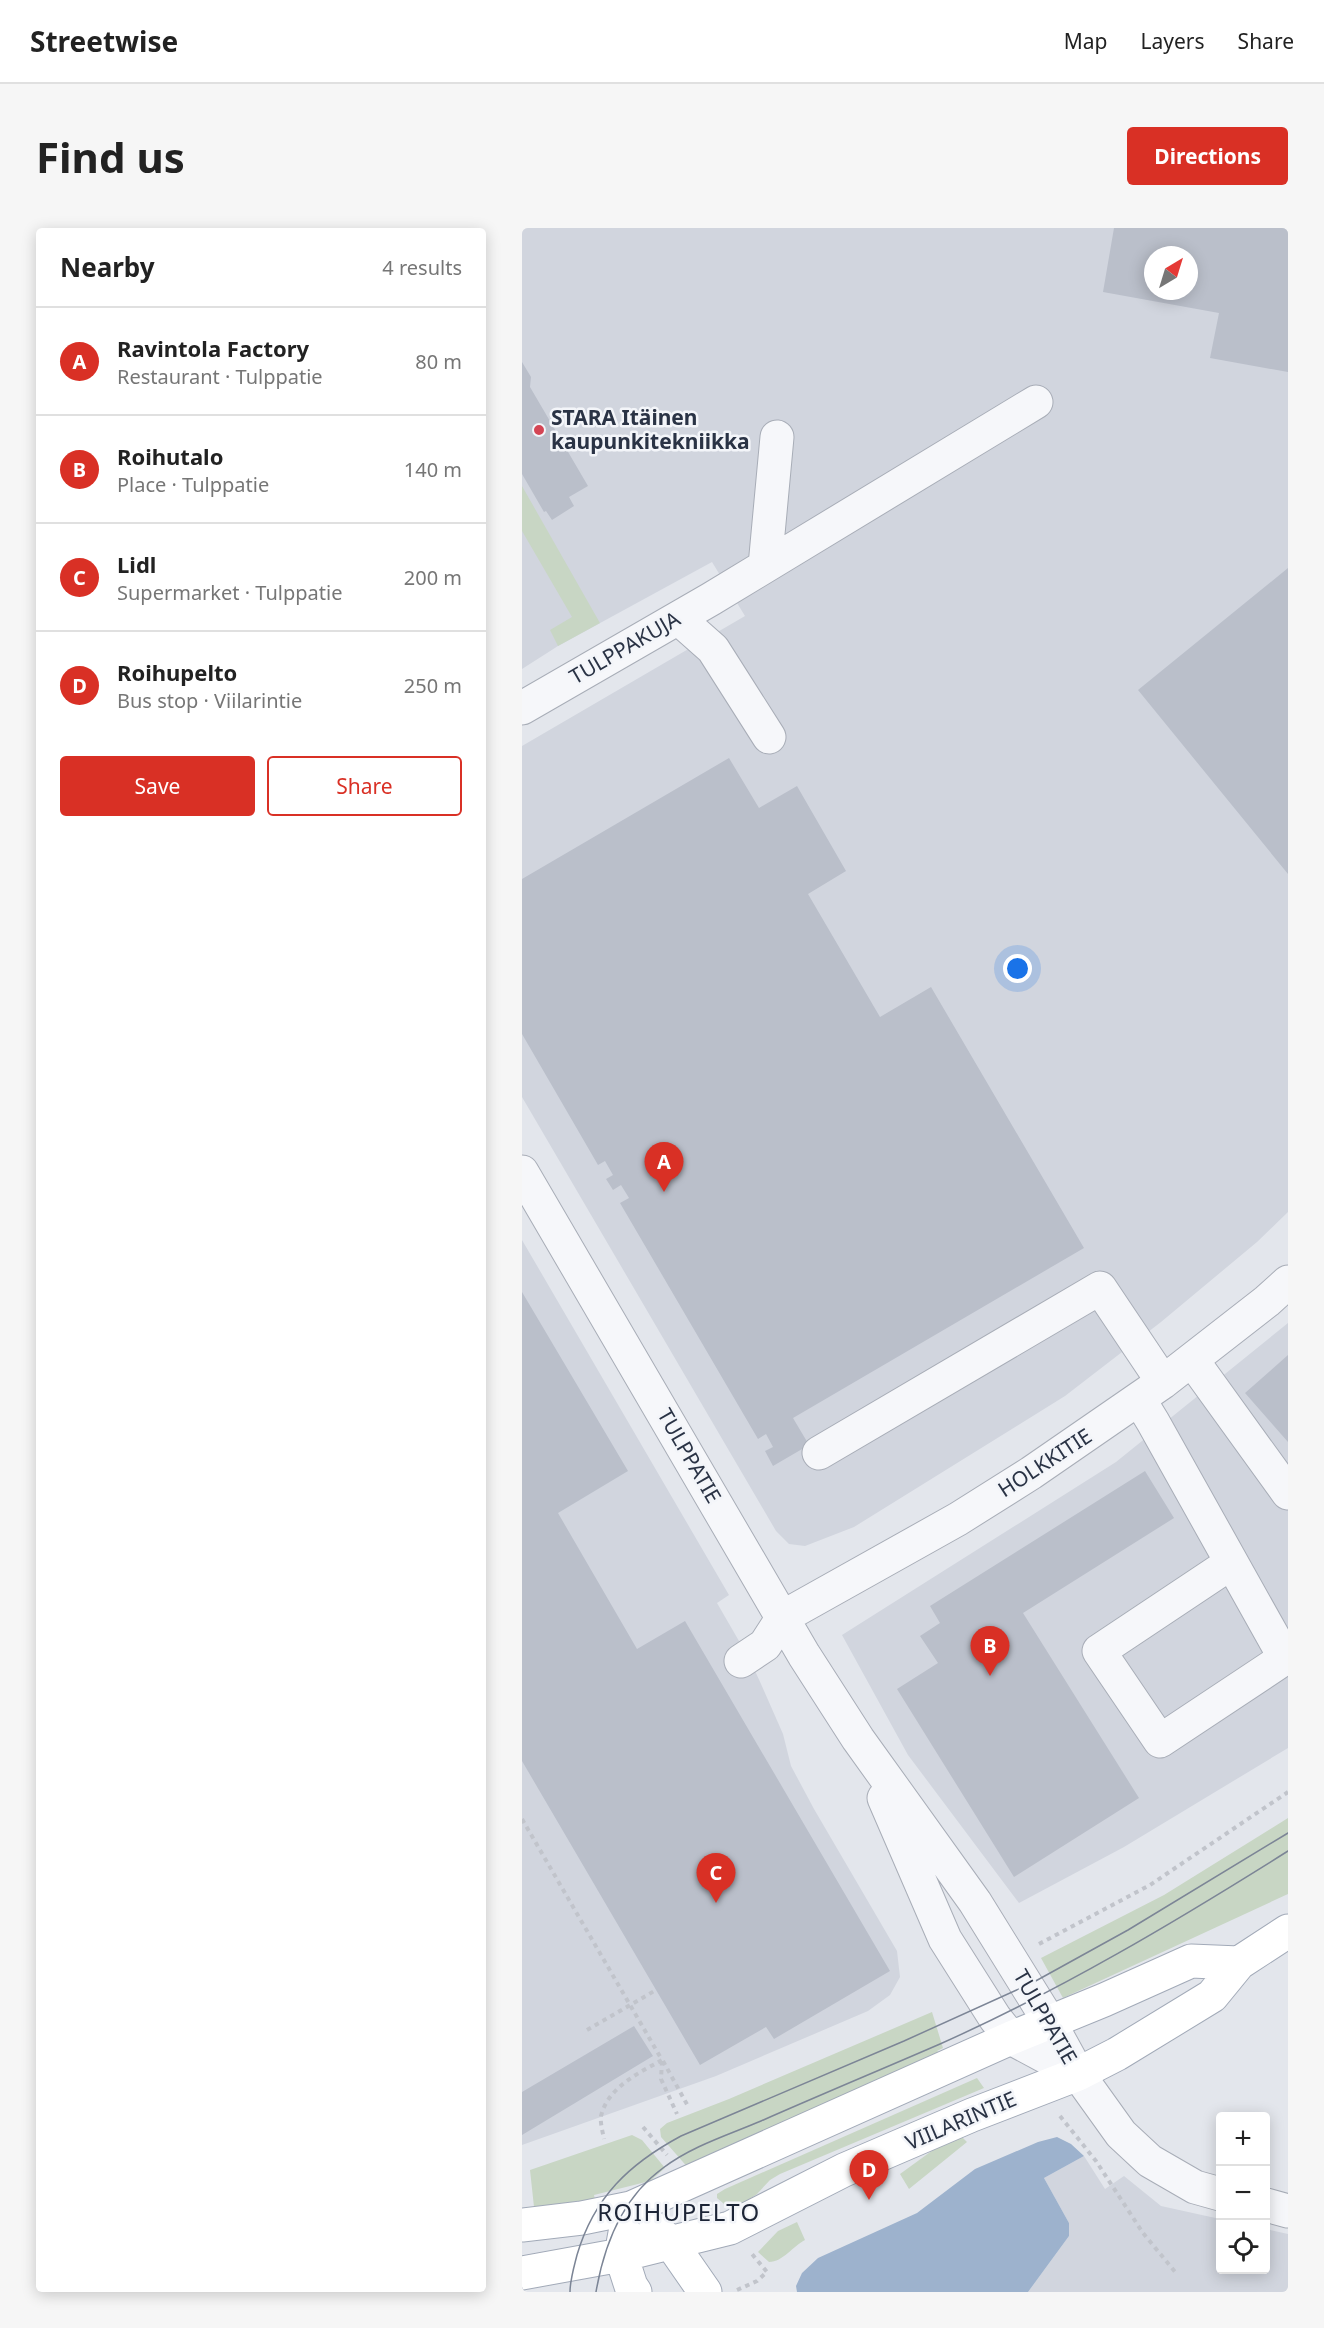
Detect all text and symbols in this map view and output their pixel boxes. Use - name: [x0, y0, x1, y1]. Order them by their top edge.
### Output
- text: Streetwise: [30, 22, 178, 60]
- text: Map: [1064, 27, 1108, 55]
- text: Layers: [1141, 27, 1205, 55]
- text: Share: [1238, 27, 1294, 55]
- button: Directions: [1127, 127, 1288, 185]
- text: Find us: [36, 128, 185, 185]
- north arrow: [1144, 246, 1198, 300]
- text: Nearby: [60, 249, 155, 285]
- text: 4 results: [382, 254, 462, 281]
- text: Ravintola Factory: [117, 333, 309, 363]
- text: A: [73, 348, 86, 375]
- text: 80 m: [415, 348, 462, 375]
- text: Restaurant · Tulppatie: [117, 363, 323, 390]
- place label: STARA Itäinen kaupunkitekniikka: [551, 403, 750, 455]
- marker: STARA Itäinen kaupunkitekniikka: [532, 423, 546, 437]
- text: Roihutalo: [117, 441, 223, 471]
- text: B: [73, 456, 86, 483]
- text: 140 m: [404, 456, 462, 483]
- text: Place · Tulppatie: [117, 471, 269, 498]
- text: Lidl: [117, 549, 156, 579]
- text: C: [73, 564, 86, 591]
- text: 200 m: [404, 564, 462, 591]
- text: Supermarket · Tulppatie: [117, 579, 342, 606]
- street label: TULPPAKUJA: [564, 604, 685, 690]
- text: Roihupelto: [117, 657, 237, 687]
- text: D: [72, 672, 87, 699]
- text: 250 m: [404, 672, 462, 699]
- text: Bus stop · Viilarintie: [117, 687, 302, 714]
- button: Save: [60, 756, 255, 816]
- button: Share: [267, 756, 462, 816]
- your location: [1003, 954, 1032, 983]
- pin: A: [644, 1142, 684, 1192]
- street label: TULPPATIE: [652, 1403, 728, 1508]
- street label: HOLKKITIE: [992, 1421, 1097, 1503]
- pin: B: [970, 1626, 1010, 1676]
- pin: C: [696, 1854, 736, 1903]
- street label: TULPPATIE: [1008, 1964, 1084, 2069]
- street label: VIILARINTIE: [901, 2084, 1020, 2156]
- map controls: [1216, 2112, 1270, 2274]
- button: +: [1216, 2112, 1270, 2166]
- pin: D: [850, 2150, 888, 2200]
- button: −: [1216, 2166, 1270, 2220]
- district label: ROIHUPELTO: [597, 2195, 761, 2228]
- button: locate: [1216, 2220, 1270, 2274]

